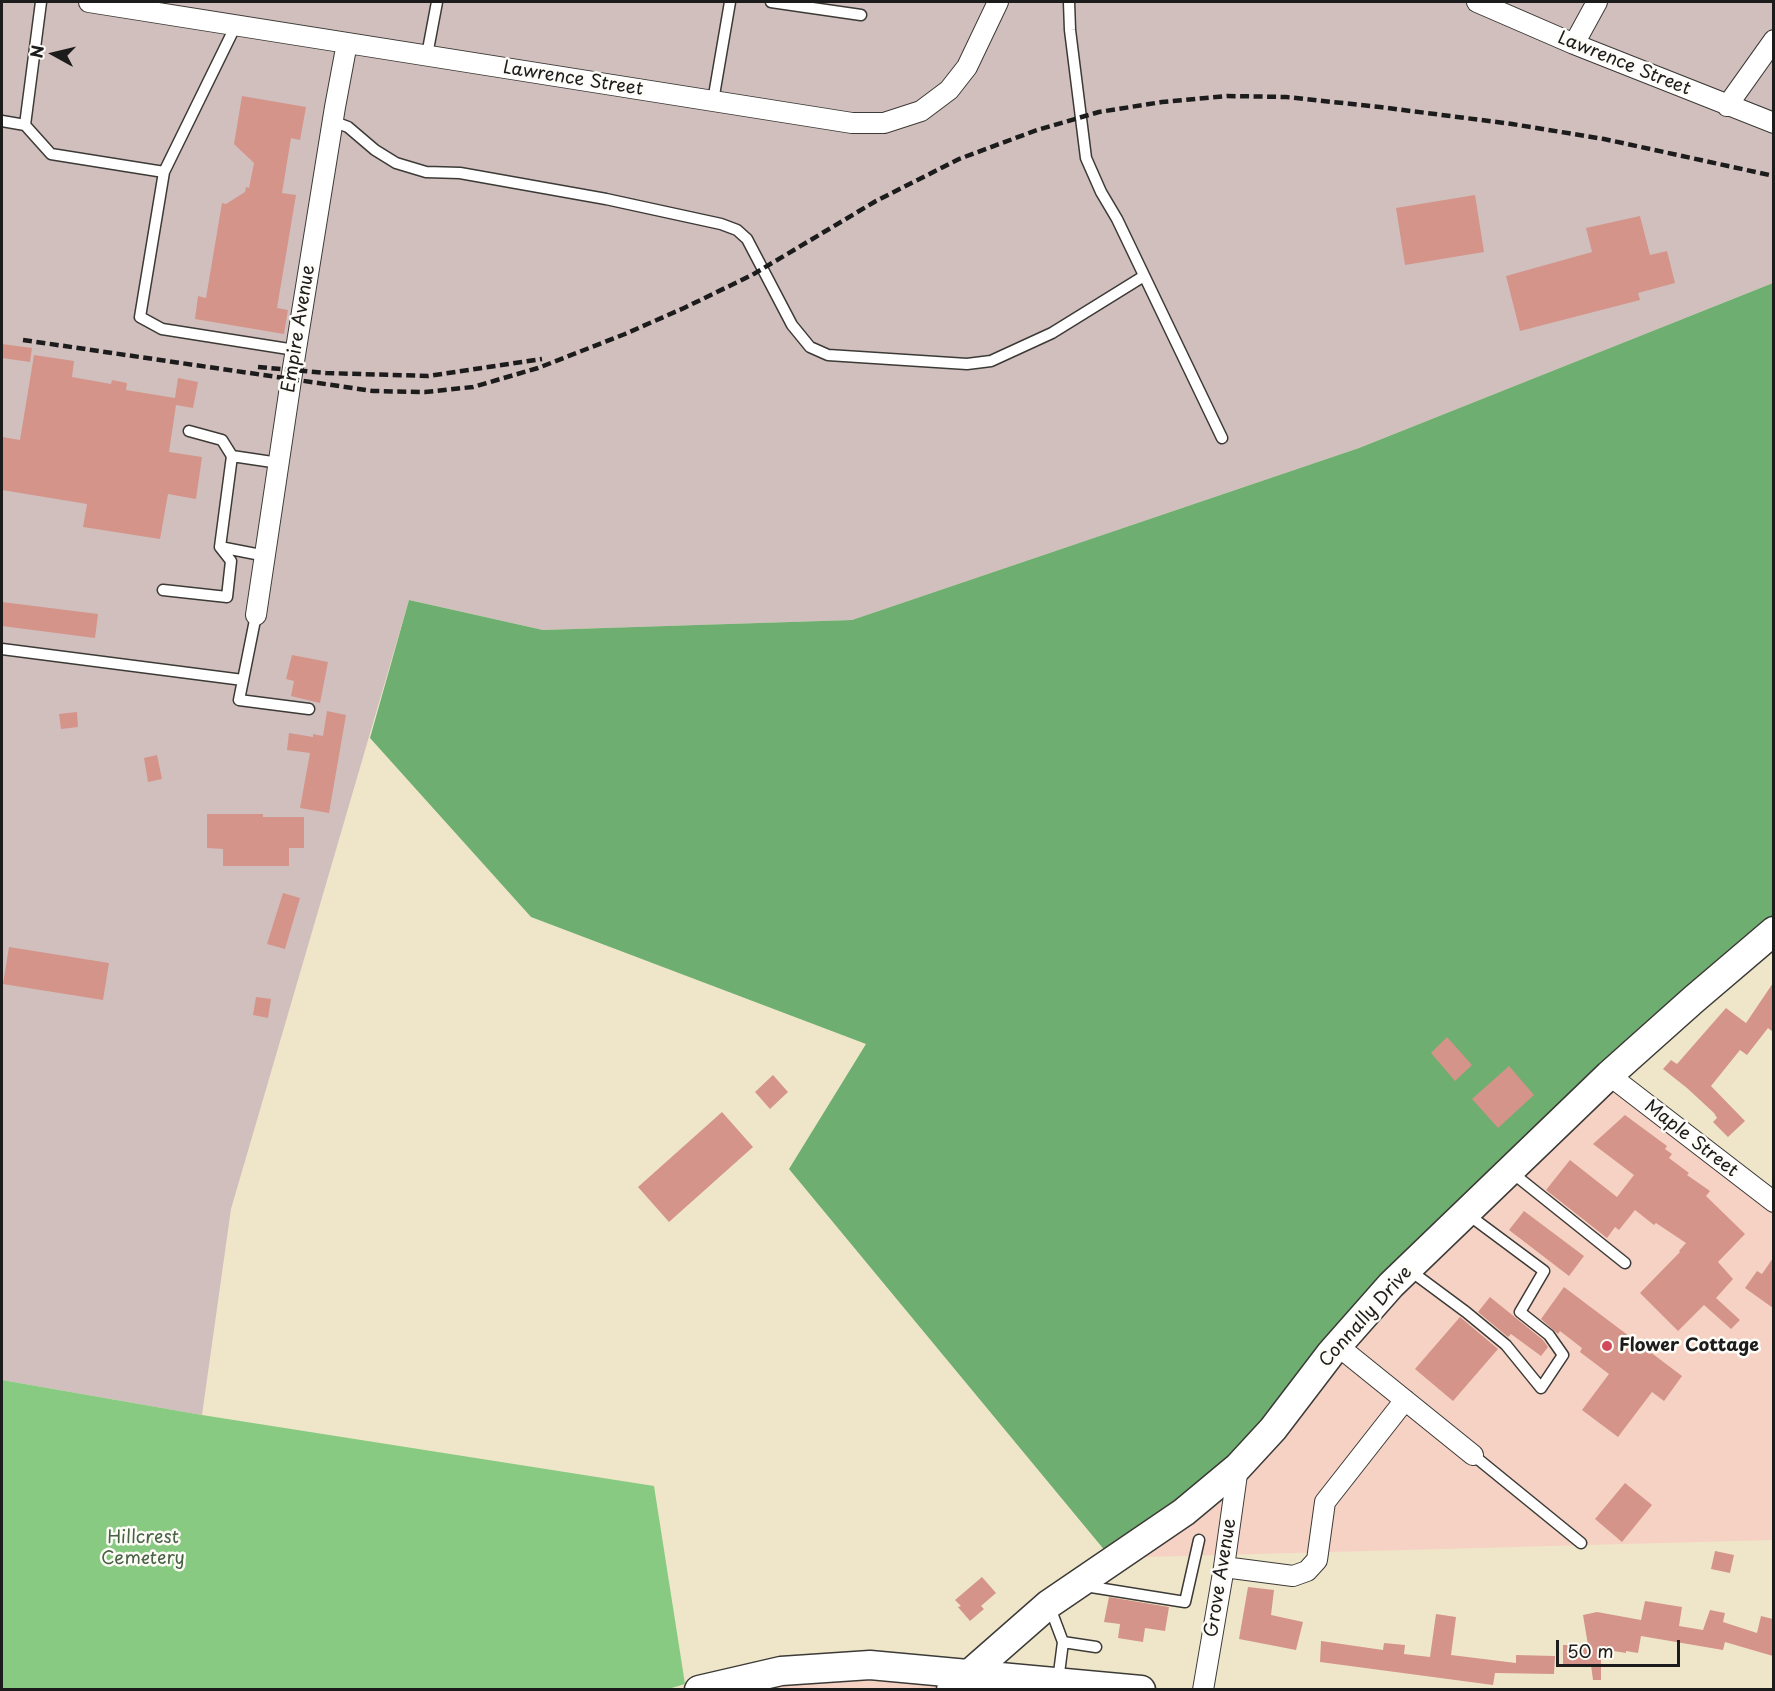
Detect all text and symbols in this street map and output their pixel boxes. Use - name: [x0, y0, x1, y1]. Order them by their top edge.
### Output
- north arrow: [24, 24, 84, 84]
- street label: Lawrence Street: [1554, 27, 1694, 101]
- text: N: [23, 44, 49, 59]
- street label: Lawrence Street: [501, 57, 645, 101]
- street label: Empire Avenue: [278, 264, 320, 394]
- street label: Maple Street: [1640, 1096, 1742, 1182]
- street label: Connally Drive: [1315, 1262, 1417, 1372]
- place label: Flower Cottage: [1619, 1335, 1759, 1357]
- marker: Flower Cottage: [1600, 1339, 1614, 1353]
- street label: Grove Avenue: [1201, 1517, 1241, 1639]
- park label: Hillcrest Cemetery: [101, 1527, 185, 1570]
- scale bar: [1559, 1628, 1684, 1666]
- text: 50 m: [1567, 1637, 1614, 1664]

